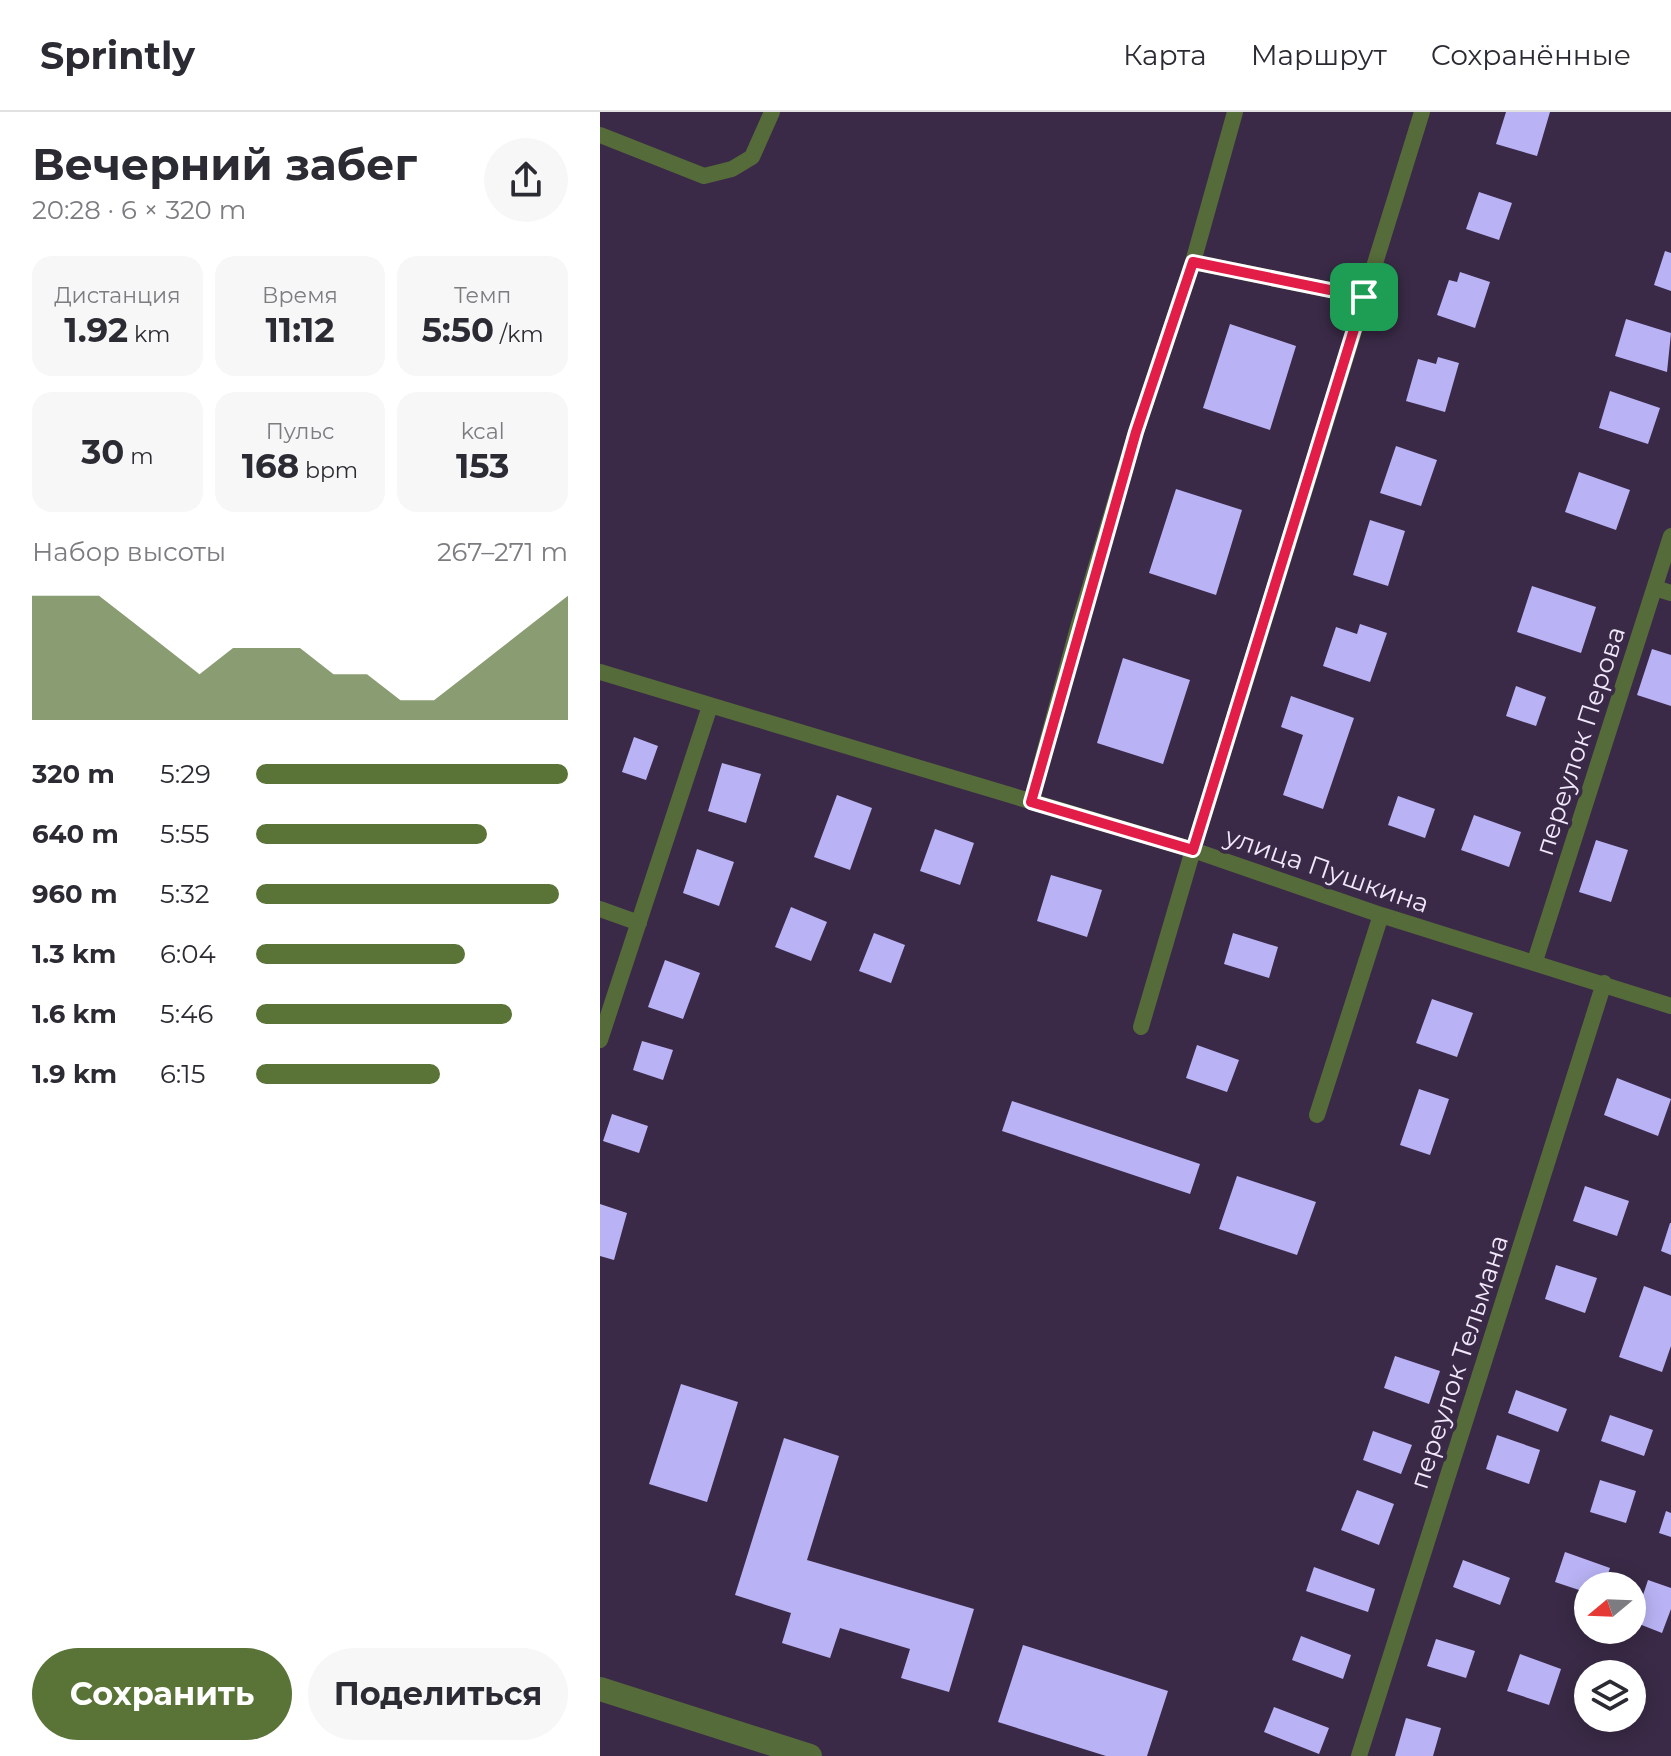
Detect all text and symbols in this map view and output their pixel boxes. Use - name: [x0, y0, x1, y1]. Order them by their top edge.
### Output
- text: Sprintly: [40, 32, 195, 79]
- text: Карта: [1123, 38, 1207, 72]
- text: Маршрут: [1251, 38, 1387, 72]
- text: Сохранённые: [1431, 38, 1631, 72]
- text: Вечерний забег: [32, 137, 417, 191]
- button: share: [484, 138, 568, 222]
- text: 20:28 · 6 × 320 m: [32, 194, 246, 226]
- pin: [1330, 263, 1398, 331]
- icon: arrive: [1342, 275, 1386, 319]
- text: Дистанция: [54, 282, 181, 309]
- text: Время: [262, 282, 338, 309]
- text: Темп: [454, 282, 511, 309]
- text: 1.92: [64, 309, 128, 351]
- text: 11:12: [266, 309, 334, 351]
- text: 5:50: [422, 309, 494, 351]
- text: km: [128, 321, 170, 348]
- text: /km: [494, 321, 544, 348]
- text: Пульс: [266, 418, 334, 445]
- text: kcal: [461, 418, 505, 445]
- text: 30: [81, 431, 124, 473]
- text: m: [124, 443, 153, 470]
- text: 168: [242, 445, 299, 487]
- text: 153: [456, 445, 509, 487]
- text: bpm: [299, 457, 358, 484]
- text: Набор высоты: [32, 536, 226, 568]
- text: 267–271 m: [437, 536, 568, 568]
- street label: переулок Перова: [1528, 622, 1632, 860]
- text: 320 m: [32, 758, 115, 790]
- text: 5:29: [160, 758, 211, 790]
- text: 640 m: [32, 818, 119, 850]
- text: 5:55: [160, 818, 210, 850]
- street label: улица Пушкина: [1220, 820, 1433, 920]
- text: 960 m: [32, 878, 117, 910]
- text: 5:32: [160, 878, 210, 910]
- text: 1.3 km: [32, 938, 116, 970]
- text: 6:04: [160, 938, 216, 970]
- text: 1.6 km: [32, 998, 117, 1030]
- text: 5:46: [160, 998, 213, 1030]
- text: 1.9 km: [32, 1058, 117, 1090]
- text: 6:15: [160, 1058, 205, 1090]
- street label: переулок Тельмана: [1403, 1231, 1515, 1493]
- north arrow: [1574, 1572, 1646, 1644]
- map controls: [1574, 1572, 1646, 1732]
- button: Сохранить: [32, 1648, 292, 1740]
- button: Поделиться: [308, 1648, 568, 1740]
- button: layers: [1574, 1660, 1646, 1732]

